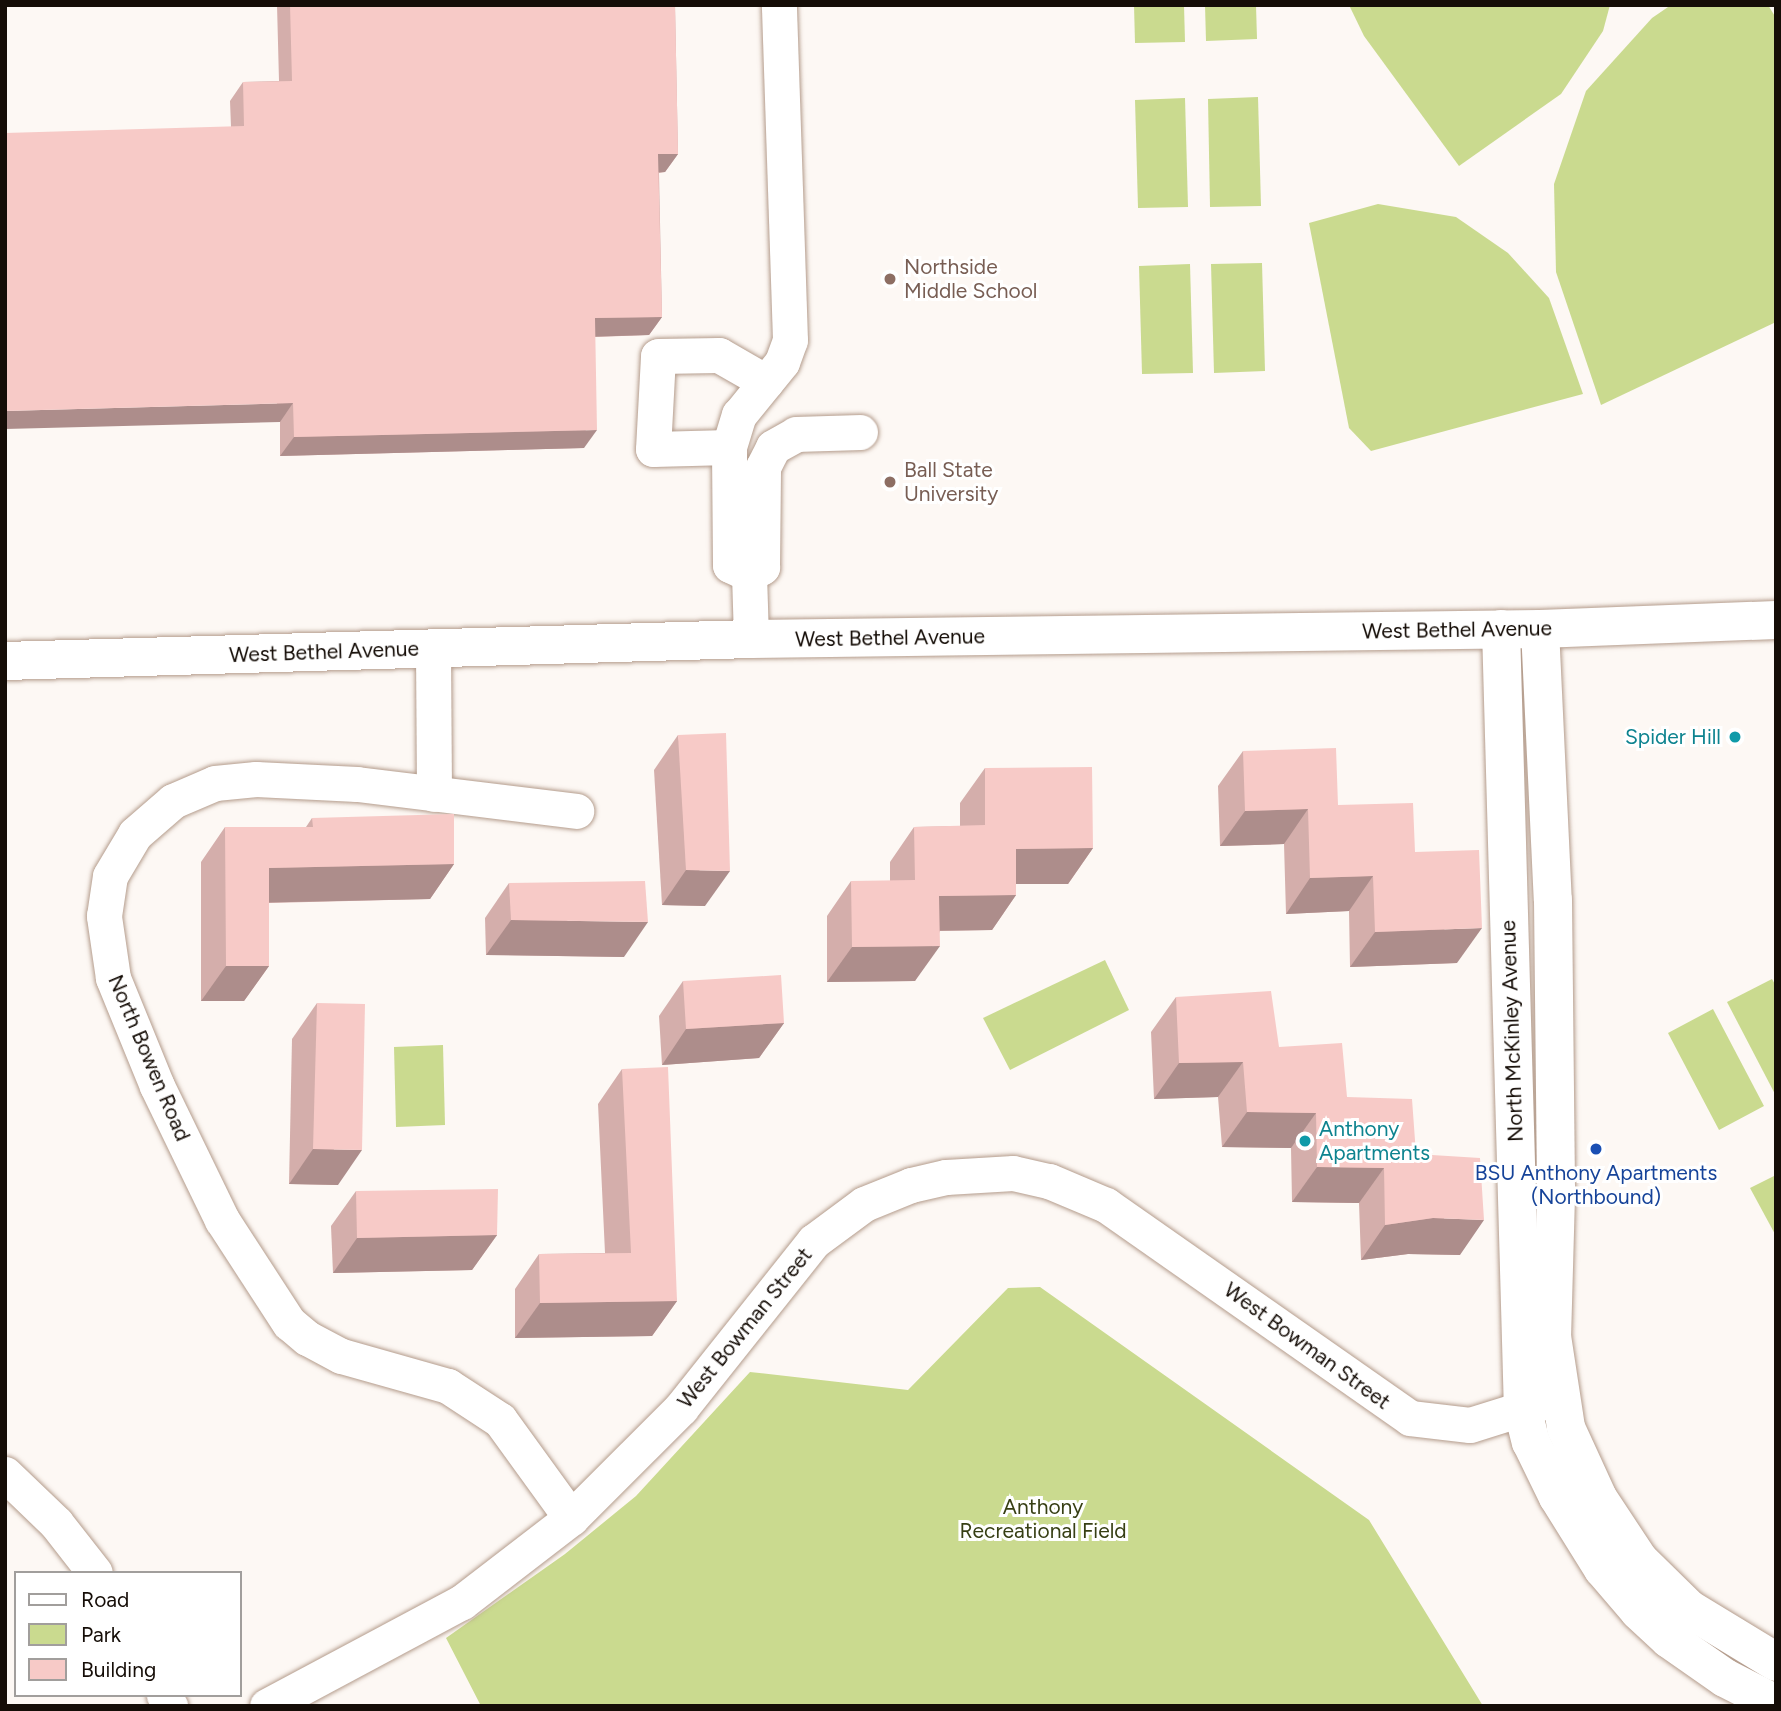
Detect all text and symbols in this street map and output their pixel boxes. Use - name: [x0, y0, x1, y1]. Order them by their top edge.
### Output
- place label: Northside Middle School: [904, 254, 1037, 304]
- marker: Northside Middle School: [882, 271, 898, 287]
- place label: Ball State University: [904, 457, 998, 507]
- marker: Ball State University: [882, 474, 898, 490]
- street label: West Bethel Avenue: [1362, 616, 1552, 644]
- street label: West Bethel Avenue: [795, 624, 985, 652]
- street label: West Bethel Avenue: [229, 636, 419, 668]
- place label: Spider Hill: [1625, 724, 1721, 750]
- marker: Spider Hill: [1727, 729, 1743, 745]
- street label: North McKinley Avenue: [1496, 920, 1528, 1142]
- street label: North Bowen Road: [103, 971, 195, 1145]
- place label: Anthony Apartments: [1319, 1116, 1430, 1166]
- marker: Anthony Apartments: [1297, 1133, 1313, 1149]
- marker: BSU Anthony Apartments (Northbound): [1588, 1141, 1604, 1157]
- place label: BSU Anthony Apartments (Northbound): [1475, 1160, 1717, 1210]
- street label: West Bowman Street: [673, 1243, 817, 1413]
- street label: West Bowman Street: [1219, 1277, 1395, 1415]
- park label: Anthony Recreational Field: [959, 1494, 1127, 1544]
- legend: [14, 1571, 242, 1697]
- text: Road: [81, 1587, 129, 1612]
- text: Park: [81, 1622, 121, 1647]
- text: Building: [81, 1657, 156, 1682]

